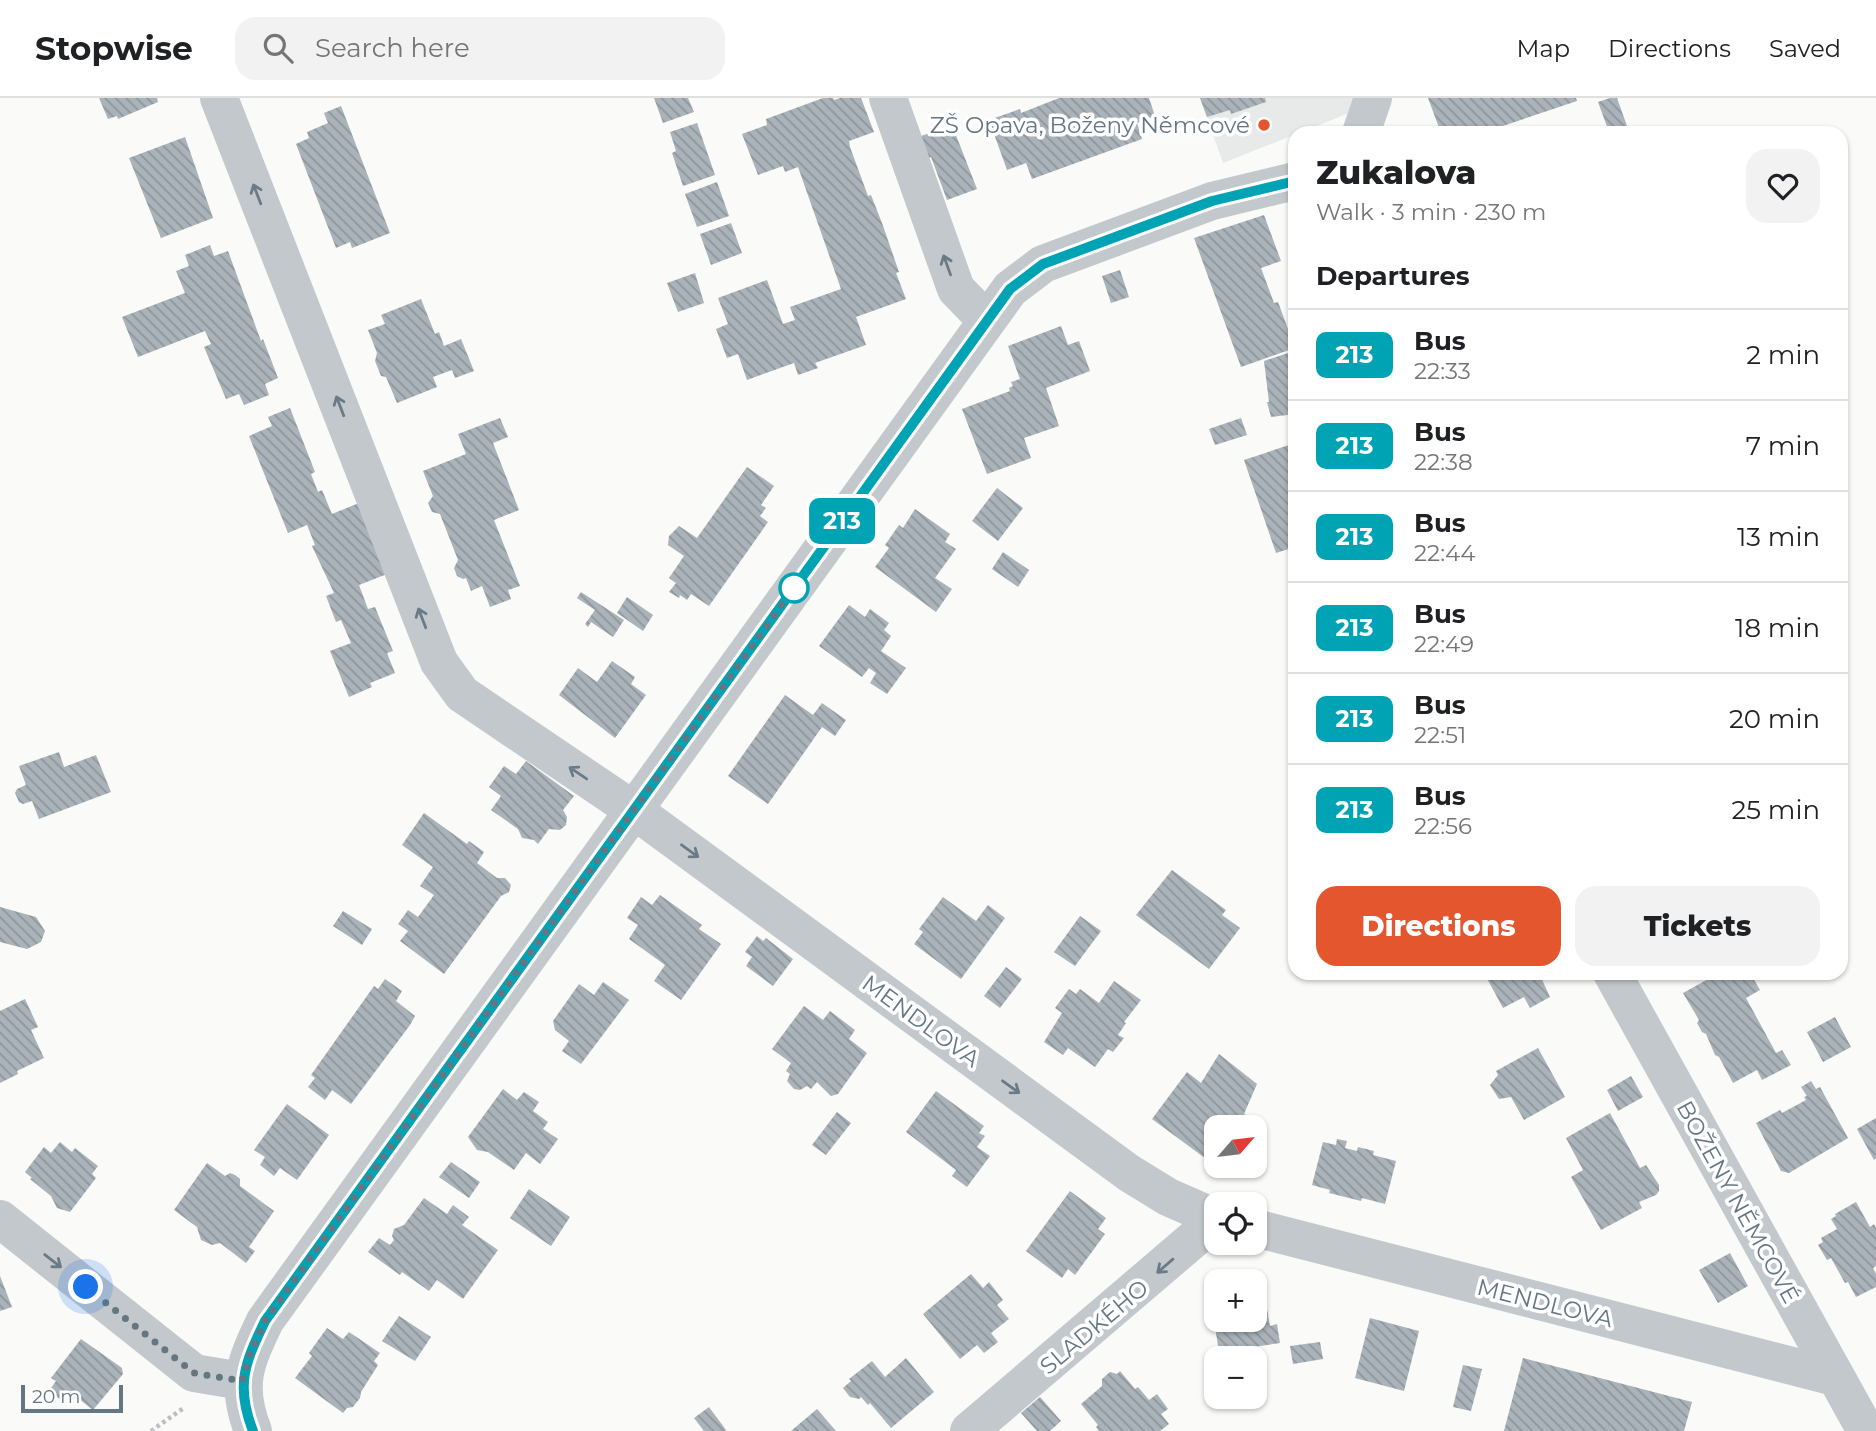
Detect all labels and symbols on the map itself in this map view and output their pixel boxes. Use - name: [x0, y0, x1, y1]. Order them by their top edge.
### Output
- place label: ZŠ Opava, Boženy Němcové: [930, 111, 1250, 139]
- marker: ZŠ Opava, Boženy Němcové: [1256, 117, 1272, 133]
- one-way arrow: [249, 183, 262, 205]
- one-way arrow: [940, 255, 953, 277]
- one-way arrow: [332, 395, 345, 417]
- line badge: 213: [802, 498, 882, 544]
- unlabelled marker: [779, 573, 809, 603]
- one-way arrow: [415, 607, 427, 629]
- one-way arrow: [569, 765, 588, 780]
- one-way arrow: [680, 844, 699, 858]
- street label: MENDLOVA: [857, 969, 986, 1073]
- one-way arrow: [1001, 1080, 1020, 1095]
- street label: BOŽENY NĚMCOVÉ: [1671, 1096, 1805, 1308]
- north arrow: [1204, 1115, 1267, 1178]
- one-way arrow: [44, 1254, 62, 1269]
- one-way arrow: [1157, 1258, 1175, 1274]
- your location: [68, 1269, 103, 1304]
- street label: MENDLOVA: [1474, 1273, 1616, 1333]
- street label: SLADKÉHO: [1034, 1274, 1154, 1380]
- scale bar: [21, 1382, 122, 1414]

